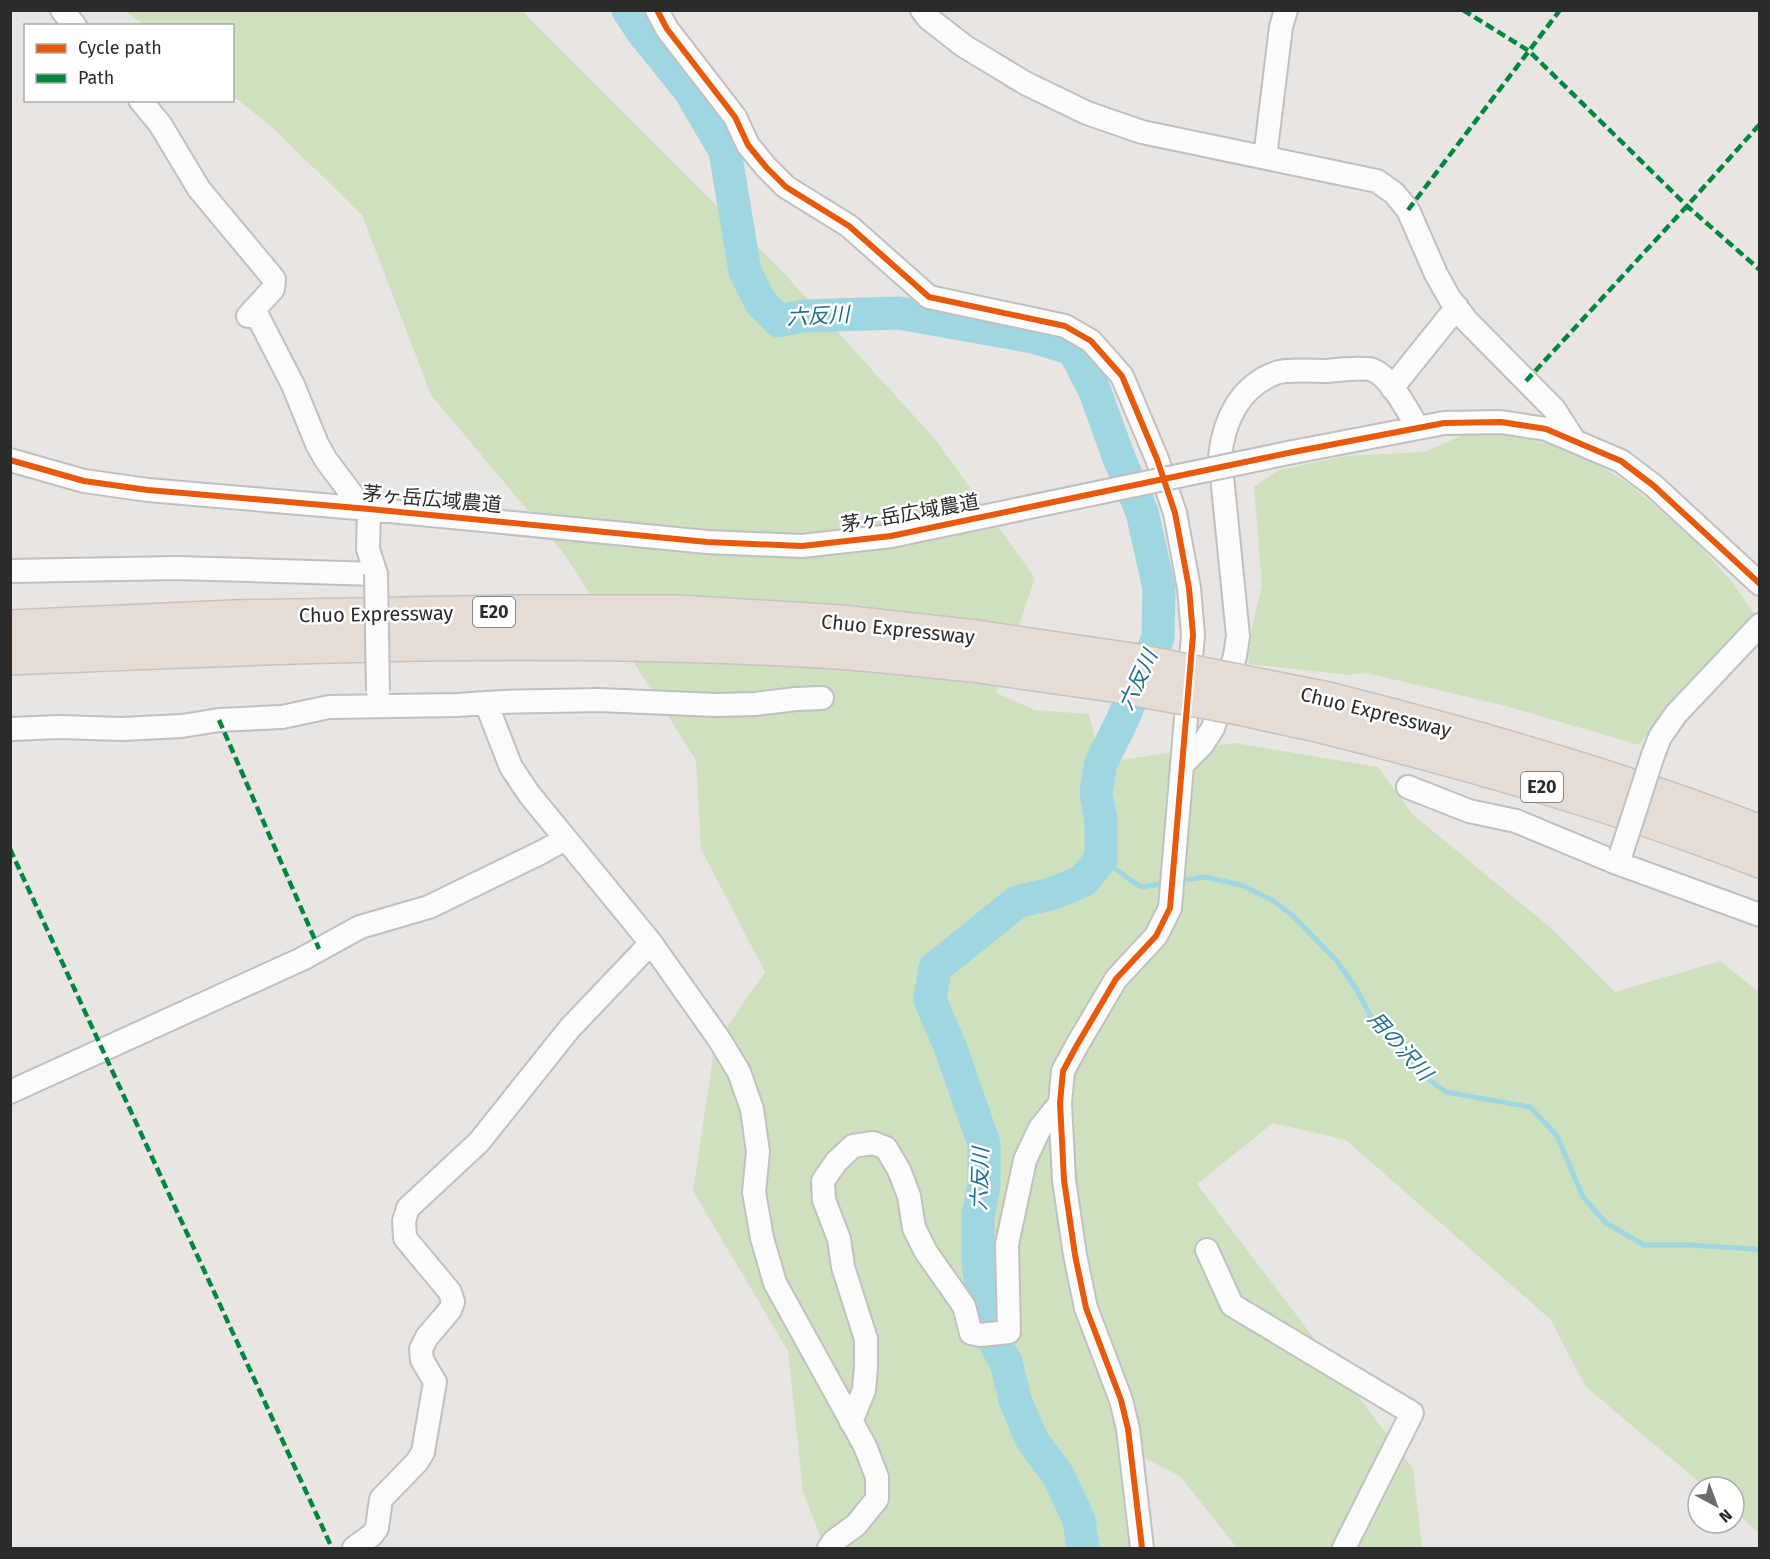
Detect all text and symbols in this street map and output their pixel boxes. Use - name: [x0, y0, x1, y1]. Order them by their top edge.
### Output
- legend: [24, 24, 234, 102]
- text: Cycle path: [78, 37, 162, 59]
- text: Path: [78, 67, 114, 89]
- water label: 六反川: [786, 301, 852, 331]
- street label: 茅ヶ岳広域農道: [361, 481, 503, 517]
- street label: 茅ヶ岳広域農道: [839, 489, 981, 537]
- road number: E20: [473, 597, 515, 627]
- street label: Chuo Expressway: [299, 601, 454, 627]
- street label: Chuo Expressway: [820, 609, 976, 649]
- water label: 六反川: [1113, 644, 1164, 714]
- street label: Chuo Expressway: [1298, 682, 1454, 742]
- road number: E20: [1521, 772, 1563, 802]
- water label: 用の沢川: [1362, 1006, 1439, 1087]
- water label: 六反川: [966, 1145, 994, 1211]
- north arrow: [1686, 1475, 1746, 1535]
- text: N: [1715, 1505, 1736, 1527]

